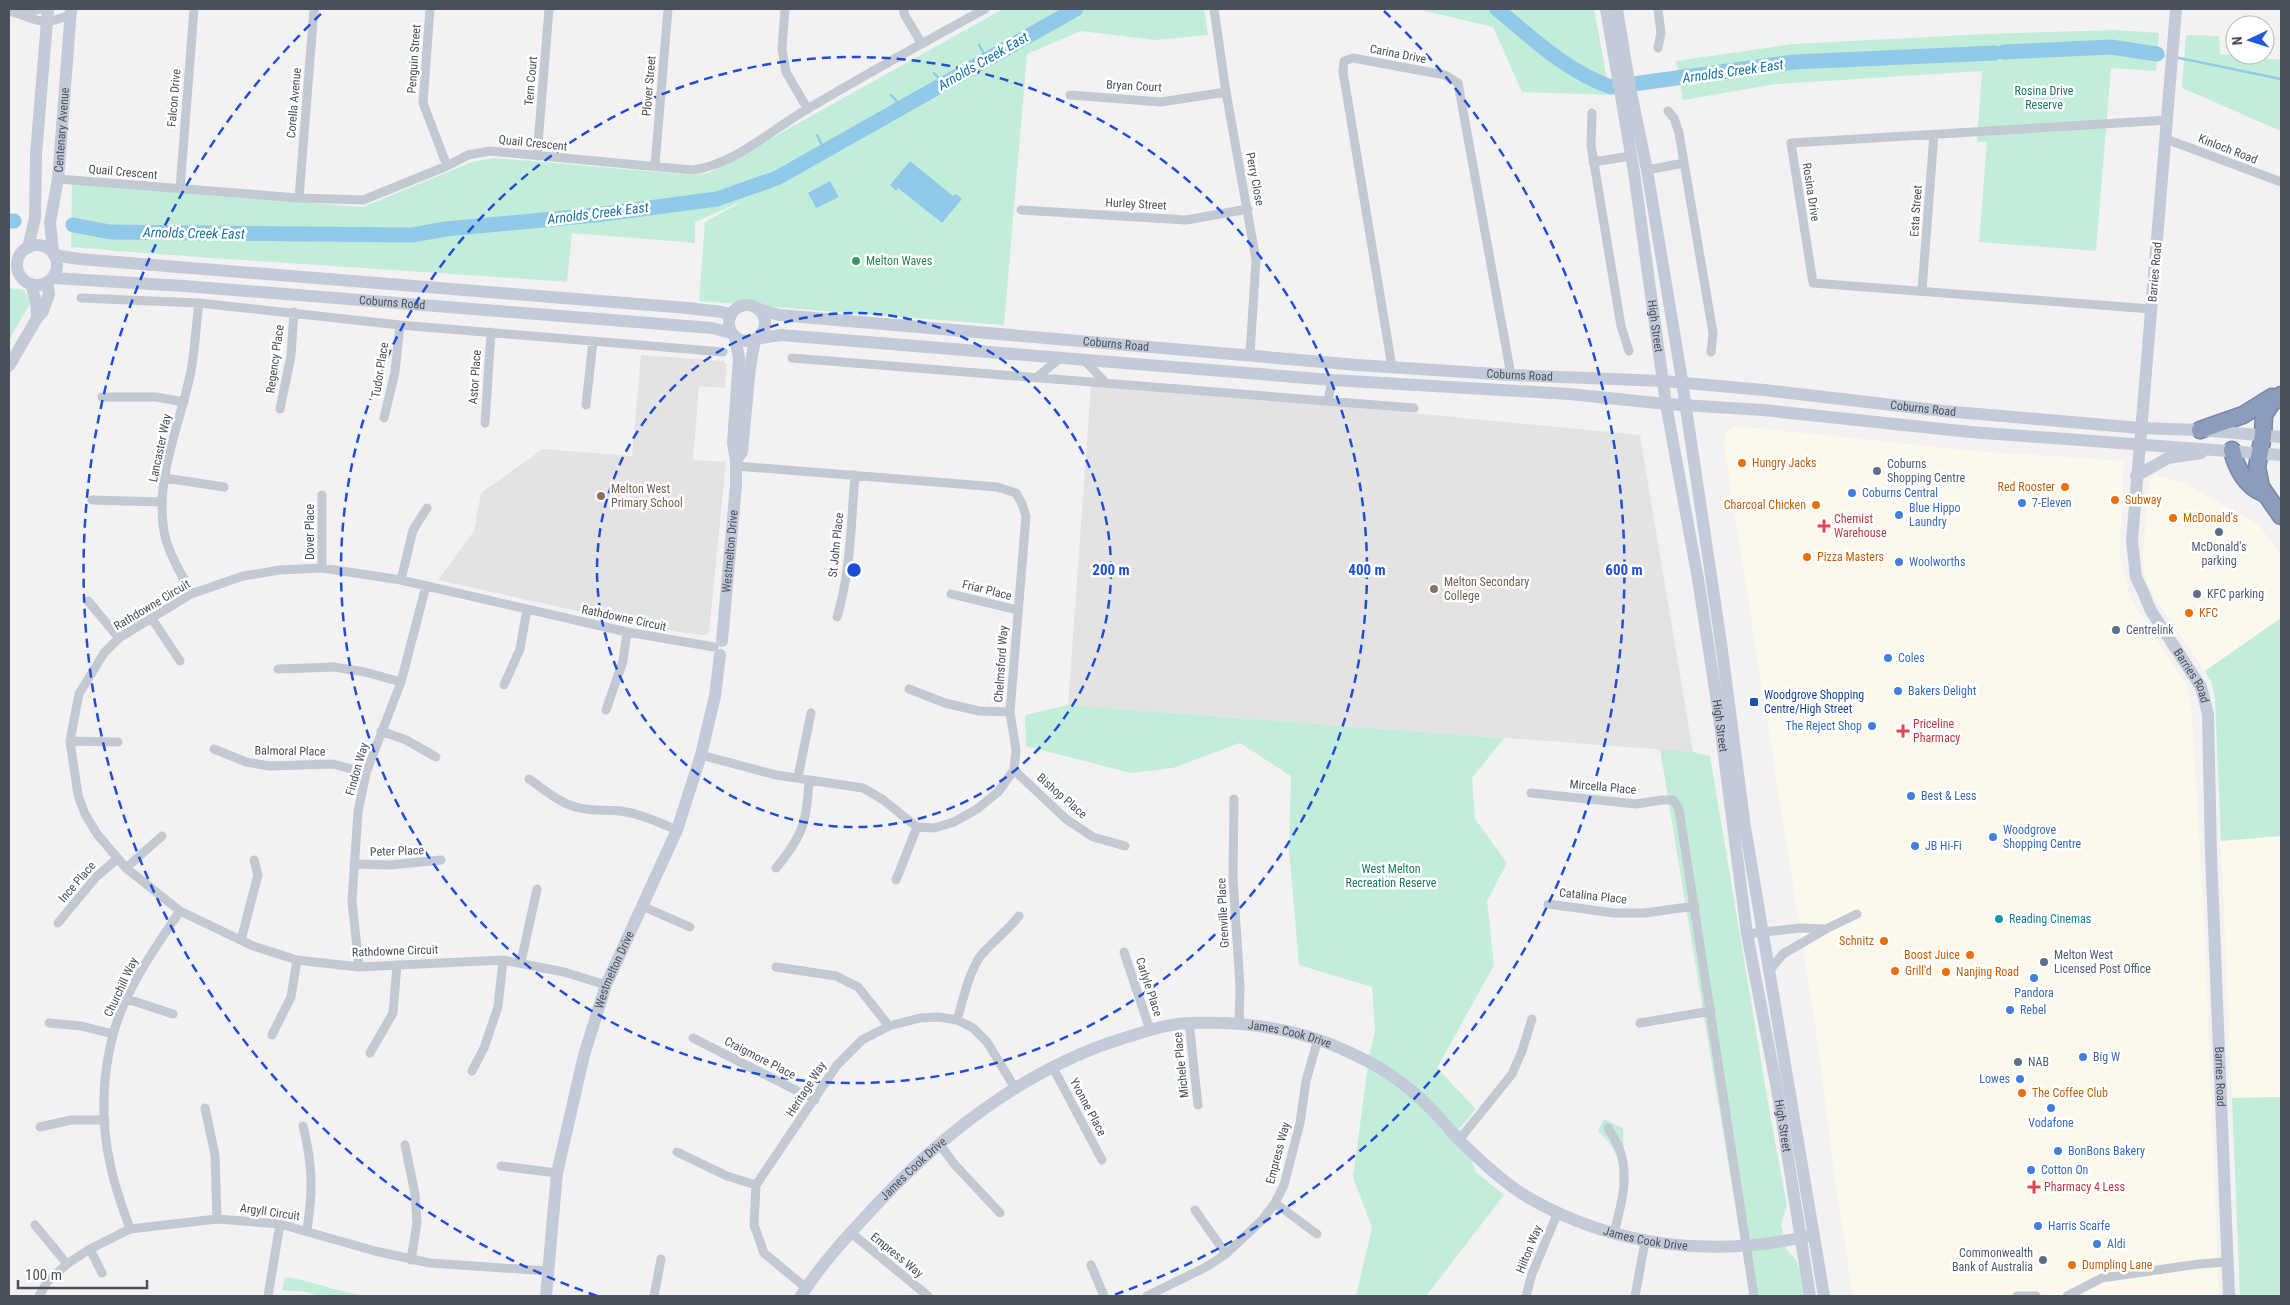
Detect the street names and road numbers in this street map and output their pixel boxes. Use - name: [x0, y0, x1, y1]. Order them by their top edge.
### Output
- street label: Penguin Street: [405, 24, 423, 94]
- street label: Carina Drive: [1369, 42, 1428, 66]
- street label: Tern Court: [522, 55, 540, 106]
- street label: Plover Street: [639, 55, 659, 117]
- street label: Corella Avenue: [284, 67, 304, 139]
- street label: Falcon Drive: [164, 68, 184, 128]
- street label: Bryan Court: [1106, 78, 1163, 94]
- street label: Centenary Avenue: [52, 87, 72, 173]
- street label: Kinloch Road: [2197, 131, 2260, 167]
- street label: Quail Crescent: [498, 132, 568, 154]
- street label: Perry Close: [1243, 151, 1267, 207]
- street label: Quail Crescent: [88, 162, 158, 182]
- street label: Rosina Drive: [1799, 162, 1823, 223]
- street label: Esta Street: [1907, 184, 1925, 237]
- street label: Hurley Street: [1105, 195, 1167, 213]
- street label: Barries Road: [2145, 241, 2165, 303]
- street label: Coburns Road: [358, 293, 426, 312]
- street label: High Street: [1645, 299, 1666, 354]
- street label: Regency Place: [263, 324, 287, 394]
- street label: Coburns Road: [1082, 334, 1150, 354]
- street label: Tudor Place: [369, 341, 391, 399]
- street label: Astor Place: [466, 349, 484, 405]
- street label: Coburns Road: [1486, 366, 1553, 384]
- street label: Coburns Road: [1889, 398, 1957, 419]
- street label: Lancaster Way: [146, 413, 174, 483]
- street label: Dover Place: [303, 504, 317, 560]
- street label: Westmelton Drive: [719, 509, 741, 593]
- street label: St John Place: [826, 512, 846, 578]
- street label: Rathdowne Circuit: [111, 577, 193, 633]
- street label: Friar Place: [961, 577, 1014, 603]
- street label: Rathdowne Circuit: [580, 602, 668, 634]
- street label: Chelmsford Way: [991, 625, 1011, 703]
- street label: Barries Road: [2171, 646, 2212, 704]
- street label: High Street: [1710, 699, 1731, 753]
- street label: Findon Way: [343, 741, 371, 797]
- street label: Balmoral Place: [254, 743, 326, 759]
- street label: Bishop Place: [1034, 771, 1090, 822]
- street label: Mircella Place: [1569, 777, 1637, 797]
- street label: Peter Place: [370, 843, 425, 859]
- street label: Ince Place: [56, 859, 99, 905]
- street label: Grenville Place: [1214, 877, 1232, 948]
- street label: Catalina Place: [1558, 885, 1628, 907]
- street label: Westmelton Drive: [592, 928, 637, 1010]
- street label: Rathdowne Circuit: [352, 942, 439, 959]
- street label: Churchill Way: [101, 955, 141, 1019]
- street label: Carlyle Place: [1133, 956, 1165, 1019]
- street label: James Cook Drive: [1247, 1018, 1334, 1051]
- street label: Michele Place: [1171, 1031, 1191, 1099]
- street label: Craigmore Place: [722, 1034, 798, 1082]
- street label: Barries Road: [2212, 1046, 2228, 1107]
- street label: Heritage Way: [783, 1059, 829, 1119]
- street label: Yvonne Place: [1067, 1076, 1109, 1139]
- street label: High Street: [1772, 1099, 1794, 1153]
- street label: Empress Way: [1263, 1121, 1293, 1185]
- street label: James Cook Drive: [877, 1134, 949, 1203]
- street label: Argyll Circuit: [239, 1201, 301, 1223]
- street label: Hilton Way: [1513, 1223, 1545, 1275]
- street label: James Cook Drive: [1602, 1224, 1689, 1253]
- street label: Empress Way: [868, 1230, 926, 1280]

